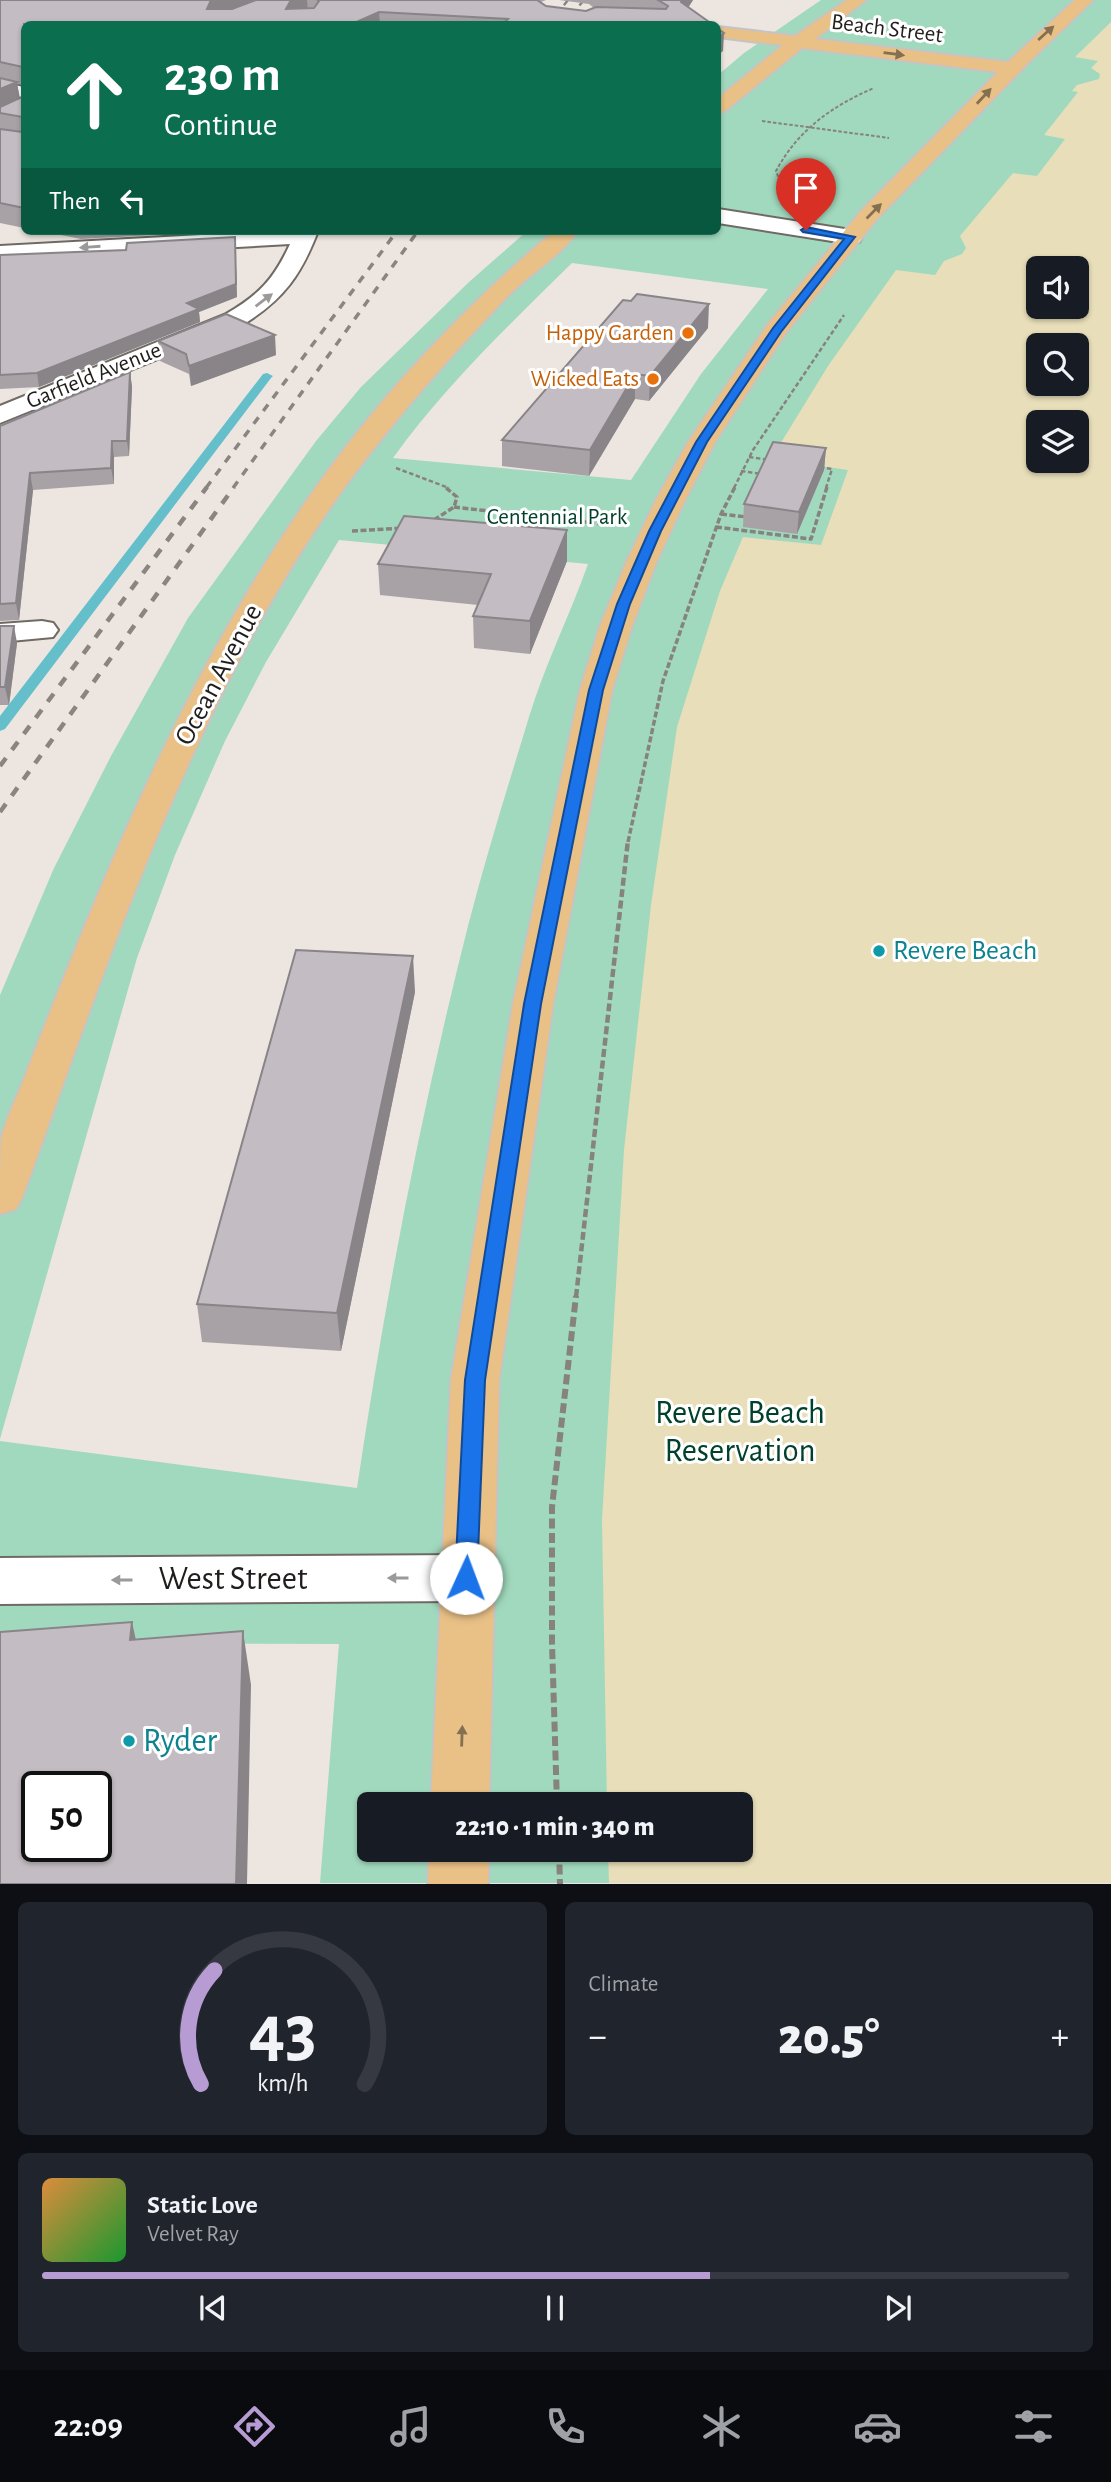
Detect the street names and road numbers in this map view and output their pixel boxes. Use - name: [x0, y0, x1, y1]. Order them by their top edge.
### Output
- street label: Beach Street: [830, 11, 945, 47]
- street label: Garfield Avenue: [23, 339, 165, 413]
- street label: Ocean Avenue: [170, 600, 268, 750]
- street label: West Street: [158, 1563, 308, 1596]

